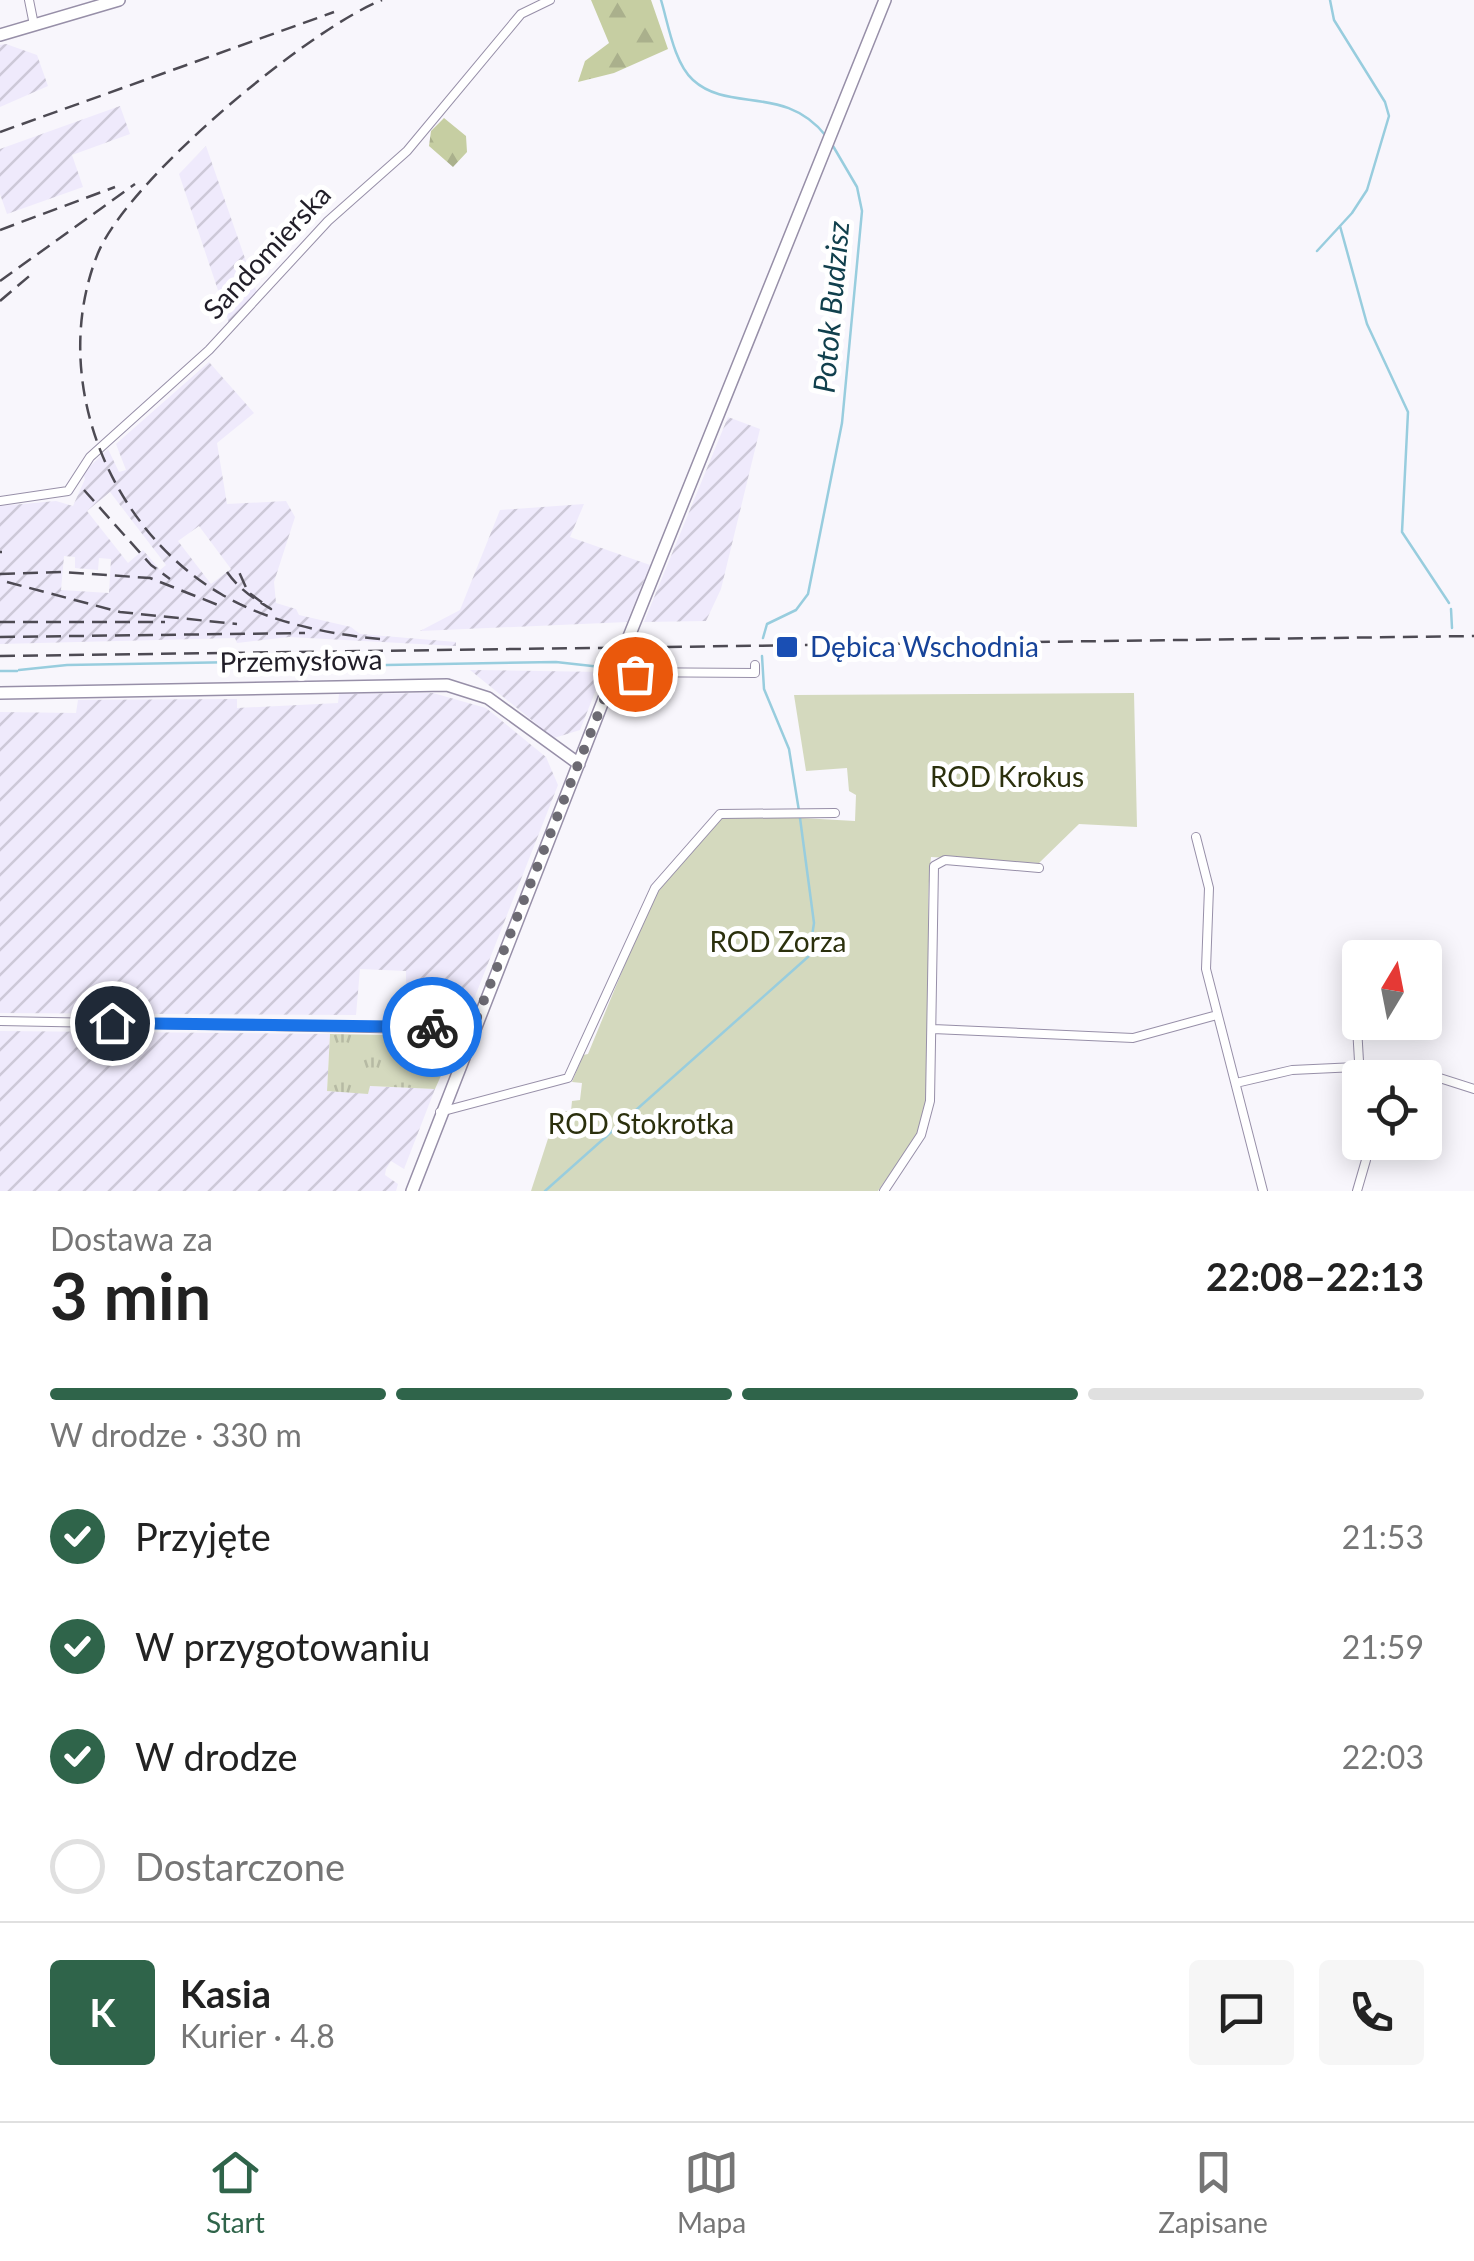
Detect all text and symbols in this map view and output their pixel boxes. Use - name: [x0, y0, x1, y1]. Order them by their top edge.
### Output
- street label: Sandomierska: [196, 177, 337, 325]
- water label: Potok Budzisz: [805, 219, 855, 394]
- place label: Dębica Wschodnia: [810, 629, 1039, 663]
- pin: [593, 632, 678, 717]
- marker: Dębica Wschodnia: [774, 634, 800, 660]
- street label: Przemysłowa: [219, 642, 383, 678]
- icon: bag: [608, 647, 663, 702]
- park label: ROD Krokus: [930, 759, 1084, 793]
- park label: ROD Zorza: [709, 924, 847, 958]
- north arrow: [1342, 940, 1442, 1040]
- map controls: [1342, 940, 1442, 1160]
- courier: [382, 977, 482, 1077]
- pin: [70, 981, 155, 1066]
- icon: home: [85, 996, 140, 1051]
- icon: bike: [405, 1000, 460, 1055]
- button: locate: [1342, 1060, 1442, 1160]
- park label: ROD Stokrotka: [548, 1106, 734, 1140]
- text: Dostawa za: [50, 1219, 213, 1258]
- text: 22:08–22:13: [1206, 1253, 1424, 1299]
- text: 3 min: [50, 1256, 211, 1334]
- text: W drodze · 330 m: [50, 1415, 302, 1454]
- icon: check: [50, 1509, 105, 1564]
- text: Przyjęte: [135, 1513, 271, 1559]
- text: 21:53: [1342, 1517, 1424, 1556]
- icon: check: [50, 1619, 105, 1674]
- text: W przygotowaniu: [135, 1623, 431, 1669]
- text: 21:59: [1342, 1627, 1424, 1666]
- icon: check: [50, 1729, 105, 1784]
- text: W drodze: [135, 1733, 298, 1779]
- text: 22:03: [1342, 1737, 1424, 1776]
- text: Dostarczone: [135, 1843, 345, 1889]
- button: chat: [1189, 1960, 1294, 2065]
- button: phone: [1319, 1960, 1424, 2065]
- text: Kasia: [180, 1970, 271, 2016]
- text: K: [89, 1989, 116, 2035]
- text: Kurier · 4.8: [180, 2016, 335, 2055]
- tab: Start: [206, 2145, 265, 2239]
- tab: Mapa: [677, 2145, 746, 2239]
- tab: Zapisane: [1158, 2145, 1268, 2239]

